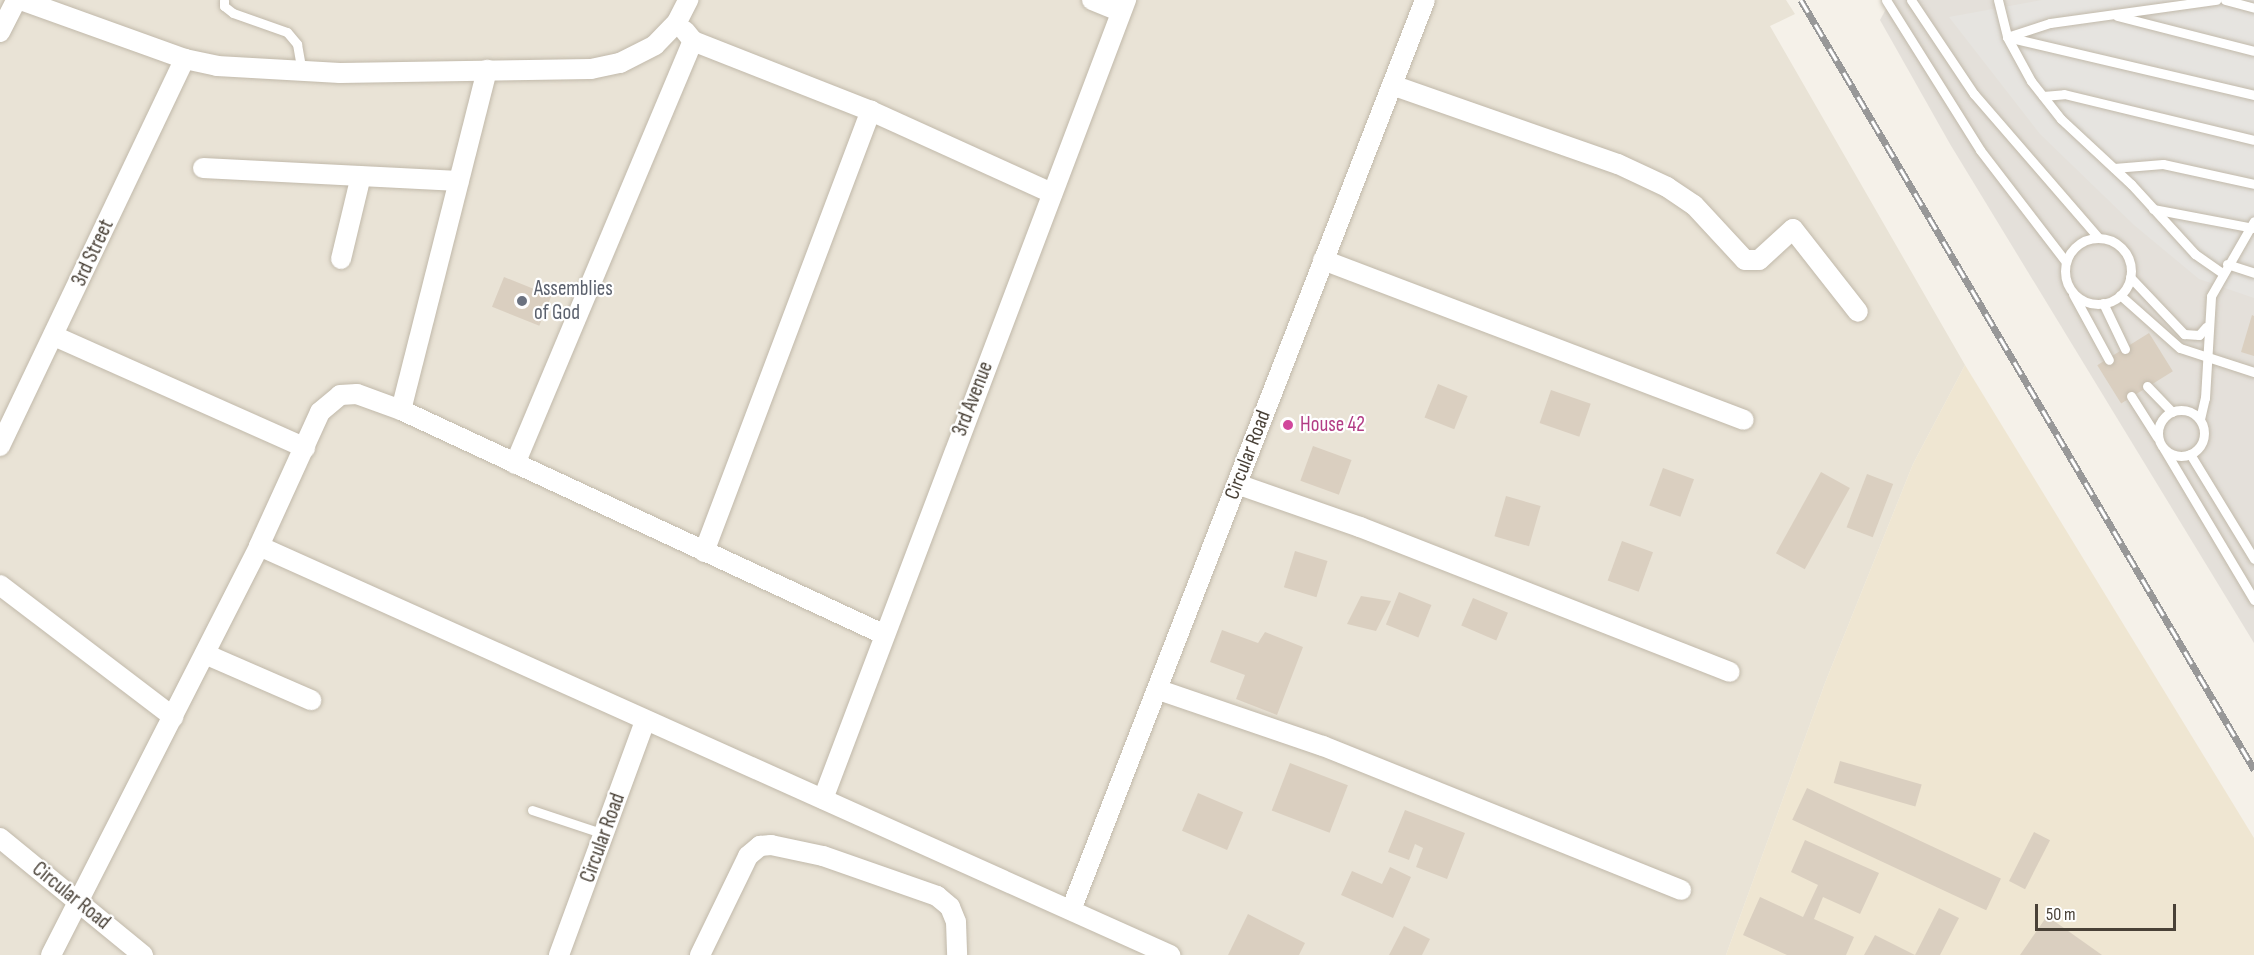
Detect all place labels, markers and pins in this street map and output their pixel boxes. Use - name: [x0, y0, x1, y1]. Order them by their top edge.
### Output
- place label: Assemblies of God: [534, 276, 613, 326]
- marker: Assemblies of God: [515, 294, 529, 308]
- place label: House 42: [1300, 412, 1365, 438]
- marker: House 42: [1281, 418, 1295, 432]

